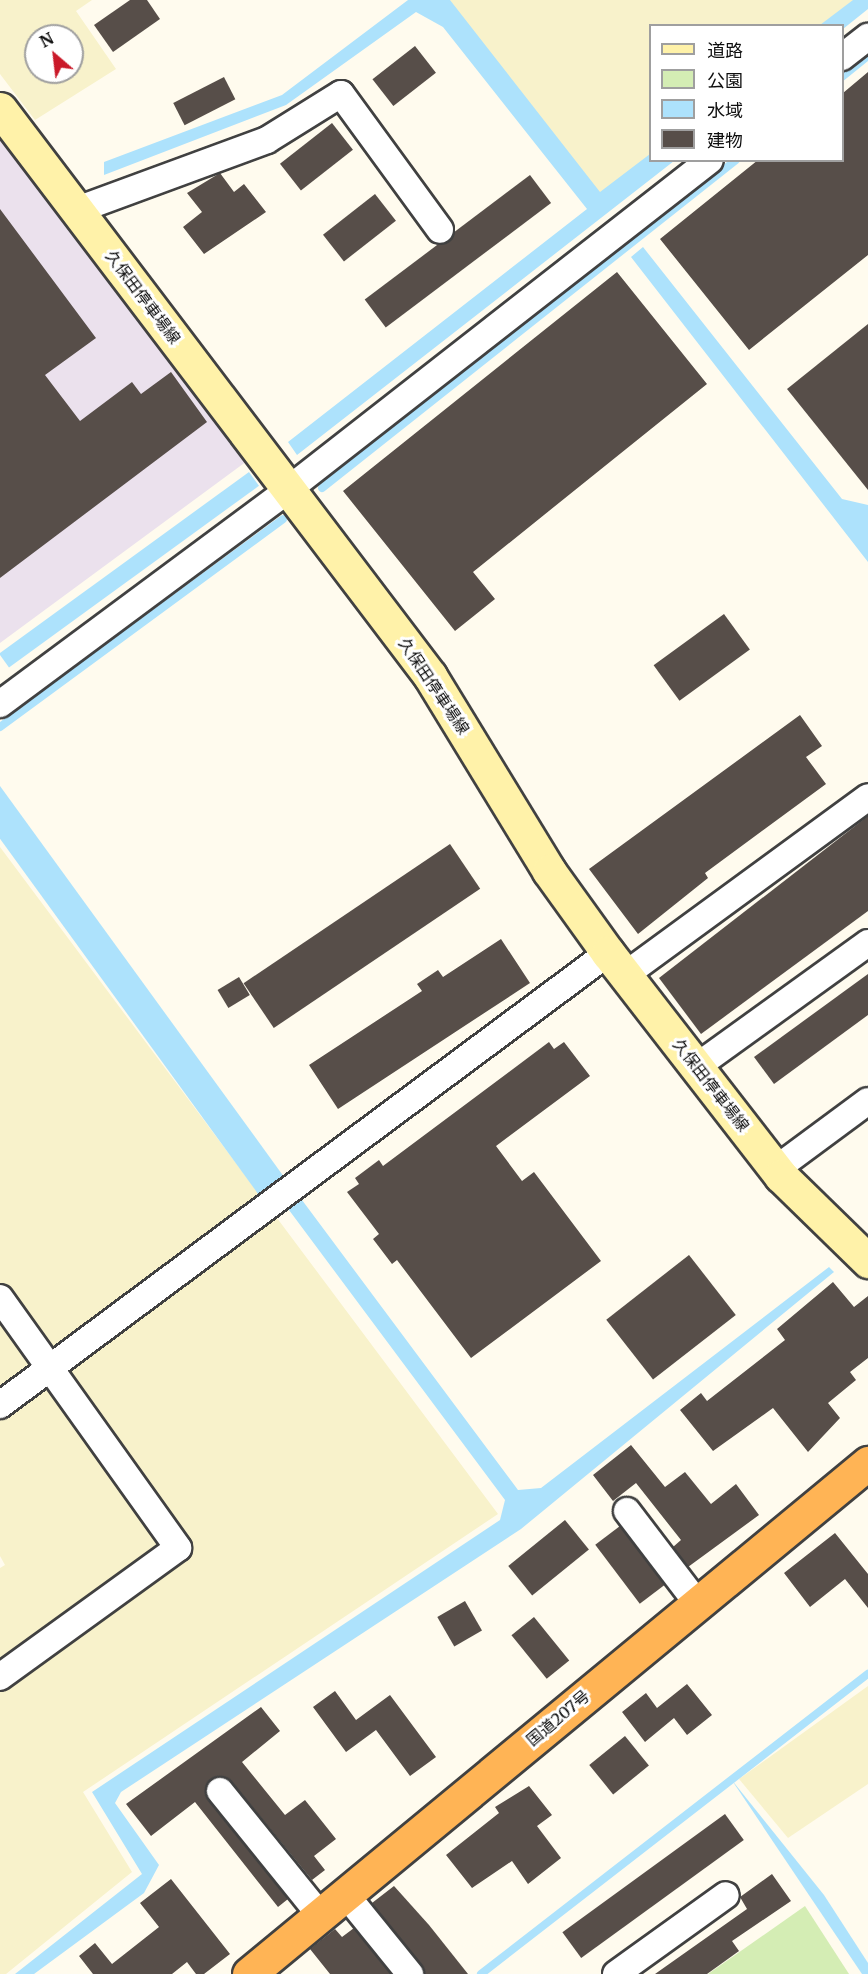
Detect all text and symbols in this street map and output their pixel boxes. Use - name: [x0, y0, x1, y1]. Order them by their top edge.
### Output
- north arrow: [24, 24, 84, 84]
- legend: [649, 24, 844, 162]
- text: N: [36, 28, 57, 52]
- text: 道路: [707, 39, 743, 62]
- text: 公園: [707, 69, 743, 92]
- text: 水域: [707, 99, 743, 122]
- text: 建物: [707, 129, 743, 152]
- street label: 久保田停車場線: [102, 246, 184, 348]
- street label: 久保田停車場線: [395, 634, 473, 738]
- street label: 久保田停車場線: [669, 1035, 753, 1135]
- street label: 国道207号: [523, 1686, 593, 1750]

